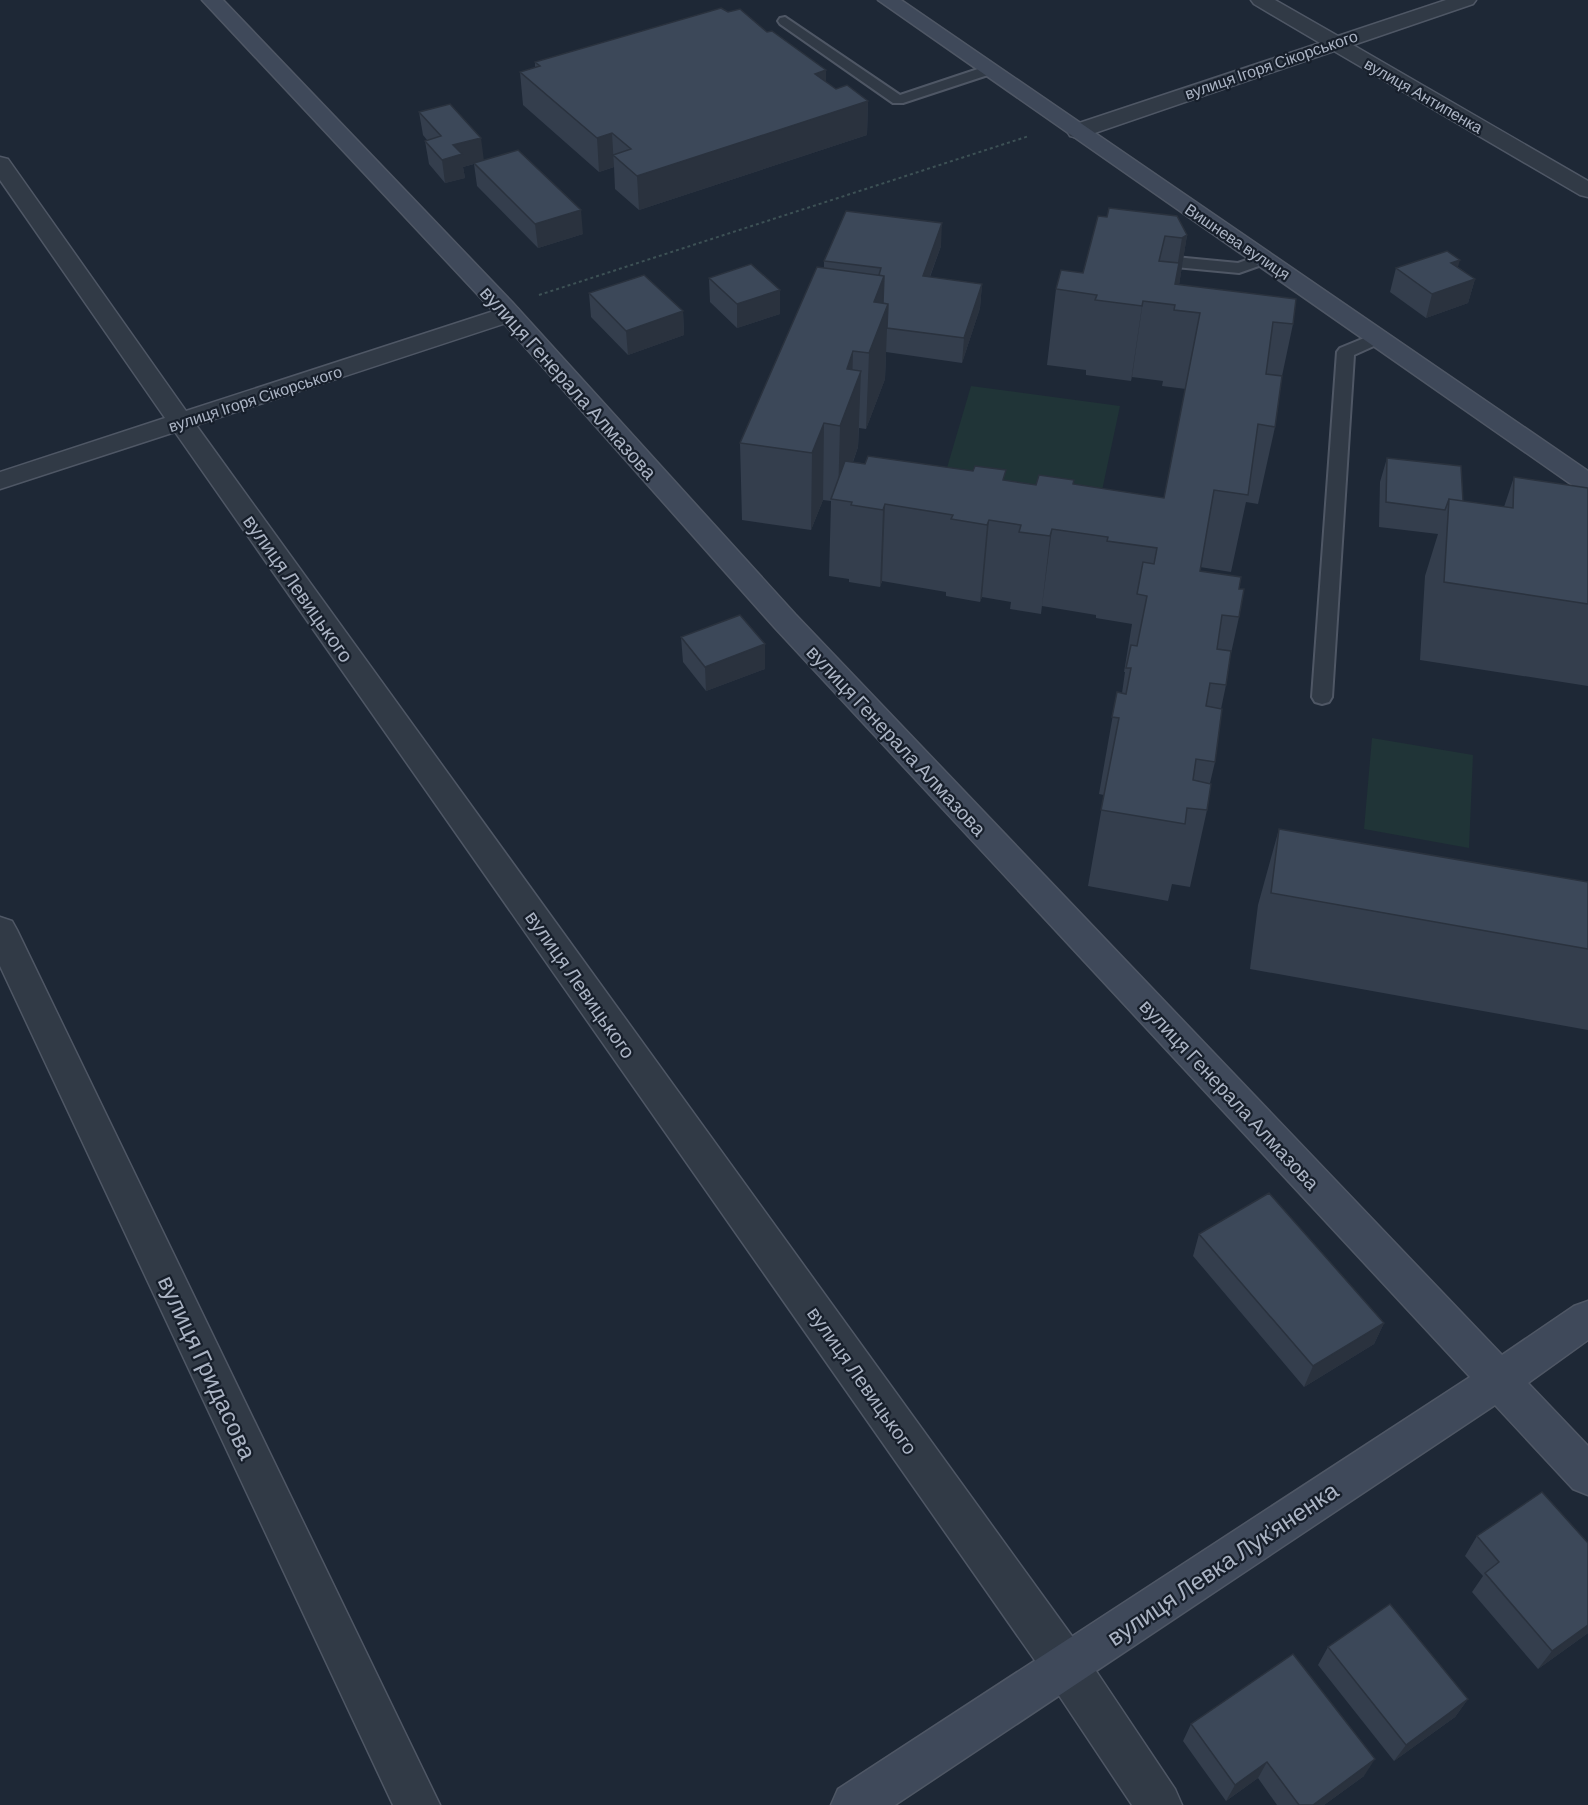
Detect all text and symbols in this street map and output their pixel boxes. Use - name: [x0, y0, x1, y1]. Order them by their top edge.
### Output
- street label: вулиця Ігоря Сікорського: [1182, 25, 1360, 103]
- street label: вулиця Антипенка: [1361, 53, 1487, 137]
- street label: Вишнева вулиця: [1182, 199, 1294, 283]
- street label: вулиця Генерала Алмазова: [476, 280, 663, 484]
- street label: вулиця Ігоря Сікорського: [166, 361, 344, 435]
- street label: вулиця Левицького: [239, 509, 359, 667]
- street label: вулиця Генерала Алмазова: [802, 640, 992, 841]
- street label: вулиця Левицького: [521, 905, 641, 1063]
- street label: вулиця Генерала Алмазова: [1135, 994, 1325, 1195]
- street label: вулиця Гридасова: [153, 1270, 264, 1464]
- street label: вулиця Левицького: [803, 1301, 923, 1459]
- street label: вулиця Левка Лук'яненка: [1101, 1474, 1344, 1651]

